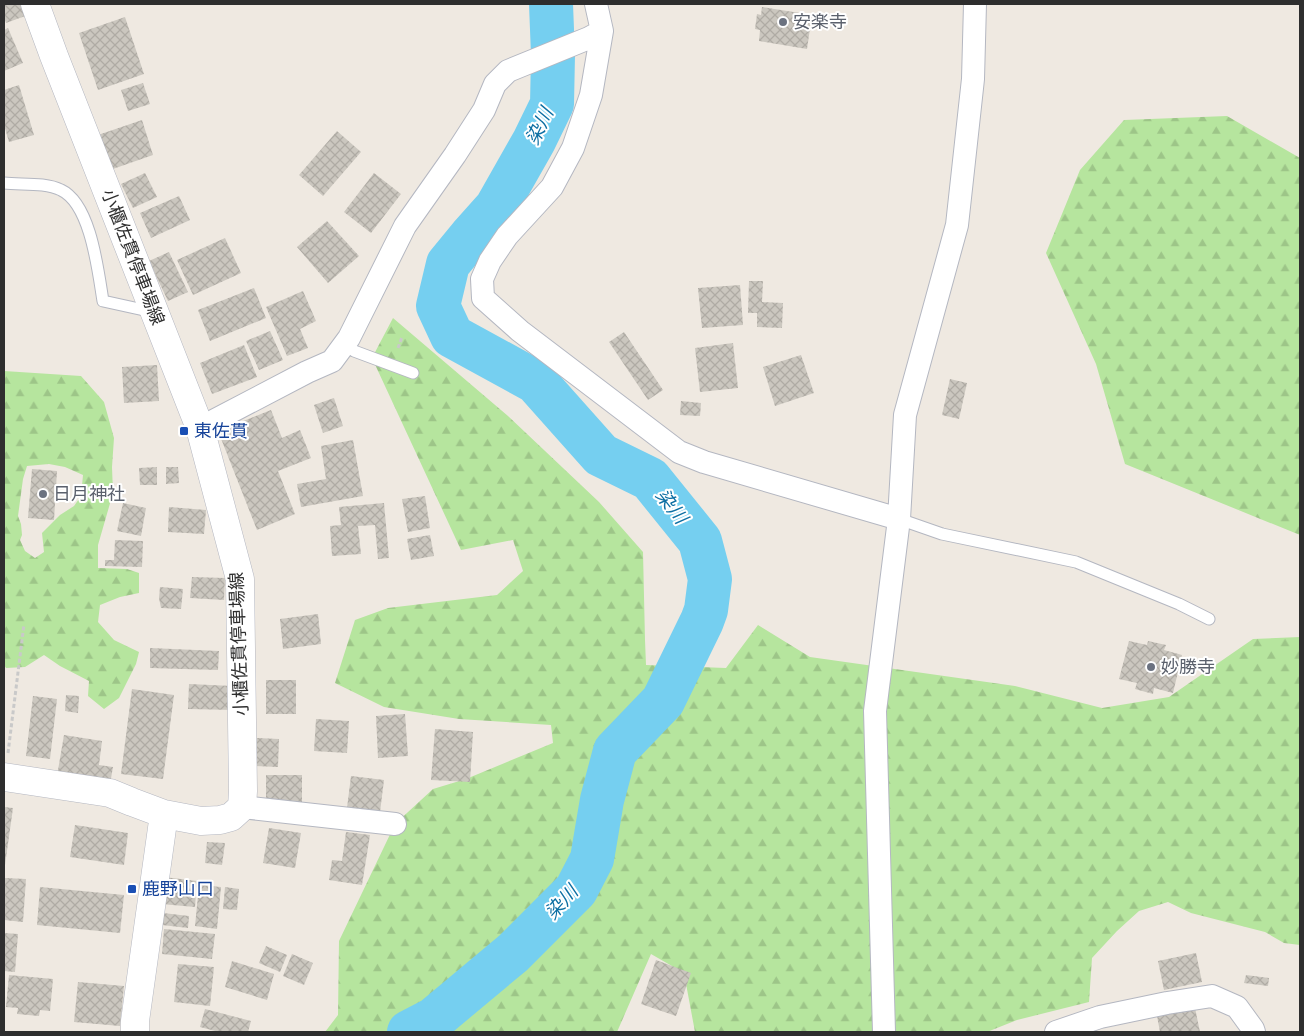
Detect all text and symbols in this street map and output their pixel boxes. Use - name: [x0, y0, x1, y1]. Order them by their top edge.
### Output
- place label: 安楽寺: [793, 10, 847, 33]
- marker: 安楽寺: [777, 16, 789, 28]
- water label: 染川: [520, 102, 559, 148]
- street label: 小櫃佐貫停車場線: [97, 185, 170, 328]
- place label: 東佐貫: [194, 419, 248, 442]
- marker: 東佐貫: [178, 425, 190, 437]
- place label: 日月神社: [53, 482, 125, 505]
- water label: 染川: [651, 484, 694, 530]
- marker: 日月神社: [37, 488, 49, 500]
- street label: 小櫃佐貫停車場線: [224, 572, 253, 716]
- place label: 妙勝寺: [1161, 655, 1215, 678]
- marker: 妙勝寺: [1145, 661, 1157, 673]
- place label: 鹿野山口: [142, 877, 214, 900]
- water label: 染川: [539, 878, 584, 924]
- marker: 鹿野山口: [126, 883, 138, 895]

